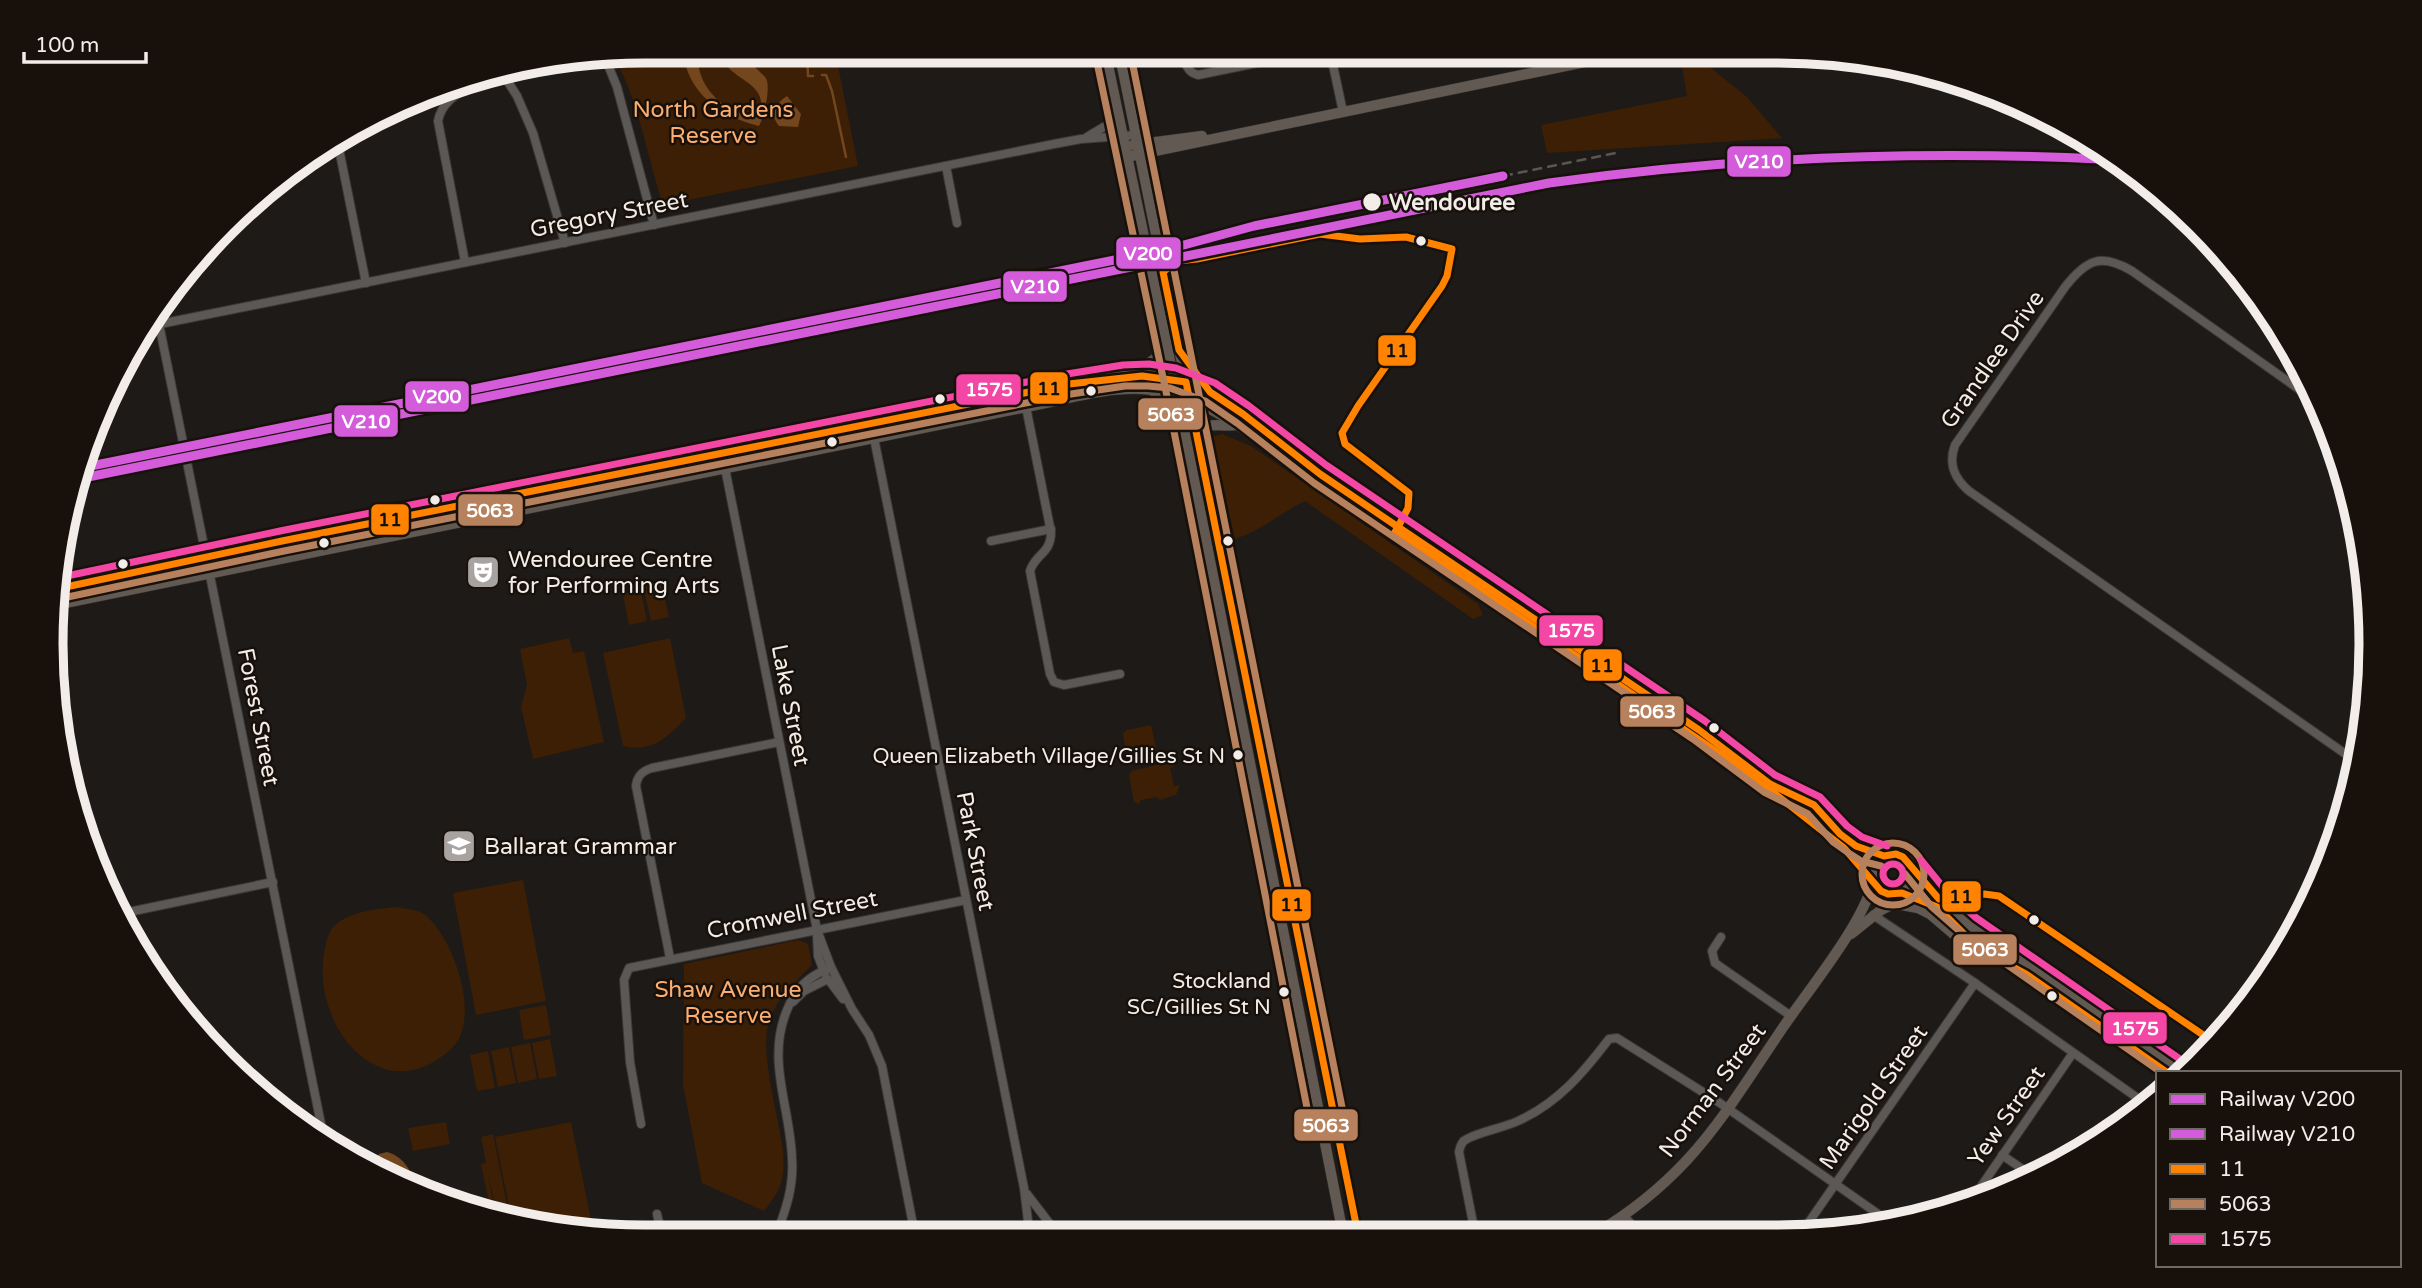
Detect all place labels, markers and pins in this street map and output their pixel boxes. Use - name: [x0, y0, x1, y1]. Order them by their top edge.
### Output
- place label: Wendouree: [1389, 189, 1515, 217]
- marker: Wendouree: [1361, 191, 1383, 213]
- unlabelled marker: [1414, 234, 1428, 248]
- unlabelled marker: [1084, 384, 1098, 398]
- unlabelled marker: [933, 392, 947, 406]
- unlabelled marker: [825, 435, 839, 449]
- unlabelled marker: [428, 493, 442, 507]
- unlabelled marker: [1221, 534, 1235, 548]
- unlabelled marker: [317, 536, 331, 550]
- place label: Wendouree Centre for Performing Arts: [508, 546, 720, 600]
- theatre icon: Wendouree Centre for Performing Arts: [464, 553, 502, 591]
- unlabelled marker: [116, 557, 130, 571]
- unlabelled marker: [1707, 721, 1721, 735]
- place label: Queen Elizabeth Village/Gillies St N: [872, 744, 1225, 769]
- marker: Queen Elizabeth Village/Gillies St N: [1231, 748, 1245, 762]
- school or university icon: Ballarat Grammar: [440, 827, 478, 865]
- place label: Ballarat Grammar: [484, 833, 677, 861]
- unlabelled marker: [2027, 913, 2041, 927]
- place label: Stockland SC/Gillies St N: [1127, 969, 1271, 1020]
- marker: Stockland SC/Gillies St N: [1277, 985, 1291, 999]
- unlabelled marker: [2045, 989, 2059, 1003]

